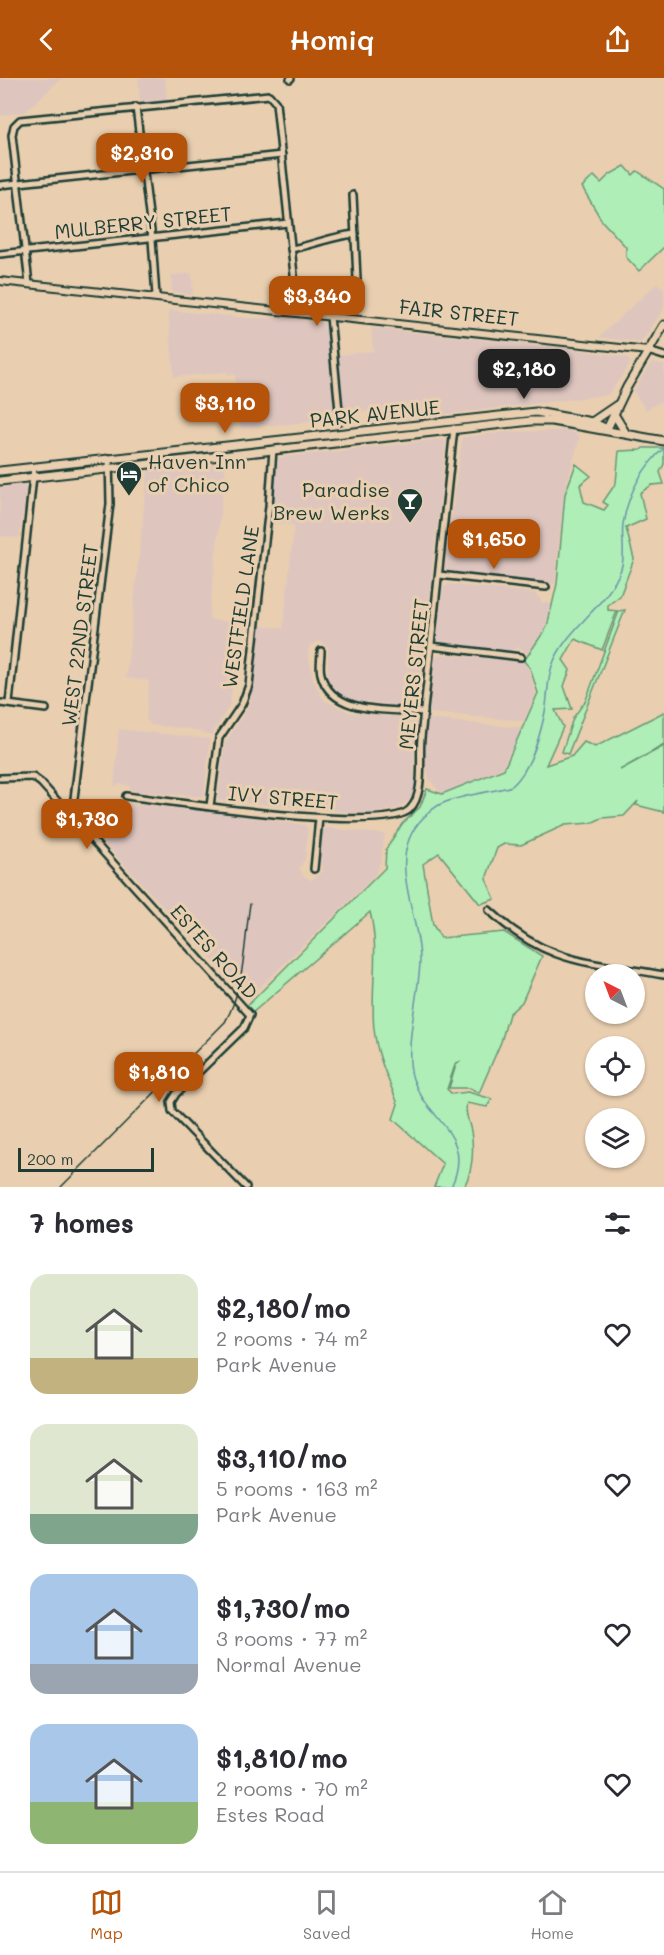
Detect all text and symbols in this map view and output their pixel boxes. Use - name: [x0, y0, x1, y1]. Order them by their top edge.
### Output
- text: Homiq: [290, 22, 374, 57]
- icon: back: [30, 23, 63, 56]
- icon: share: [601, 23, 634, 56]
- pin: $2,310: [93, 133, 191, 184]
- text: $2,310: [110, 139, 174, 165]
- street label: MULBERRY STREET: [53, 200, 233, 244]
- pin: $3,340: [268, 276, 366, 327]
- text: $3,340: [283, 282, 351, 308]
- street label: FAIR STREET: [398, 293, 520, 331]
- pin: $2,180: [475, 349, 573, 400]
- text: $2,180: [492, 355, 556, 381]
- pin: $3,110: [176, 383, 274, 434]
- text: $3,110: [194, 389, 256, 415]
- street label: PARK AVENUE: [309, 393, 441, 433]
- place label: Haven Inn of Chico: [148, 448, 246, 497]
- hotel icon: Haven Inn of Chico: [114, 459, 144, 497]
- place label: Paradise Brew Werks: [273, 476, 390, 525]
- bar icon: Paradise Brew Werks: [395, 486, 425, 524]
- pin: $1,650: [445, 519, 543, 570]
- street label: WESTFIELD LANE: [216, 524, 264, 690]
- text: $1,650: [462, 525, 526, 551]
- street label: WEST 22ND STREET: [55, 542, 103, 728]
- street label: MEYERS STREET: [392, 597, 434, 751]
- street label: IVY STREET: [227, 779, 339, 815]
- pin: $1,730: [38, 799, 136, 850]
- text: $1,730: [55, 805, 119, 831]
- street label: ESTES ROAD: [165, 898, 264, 1004]
- north arrow: [585, 964, 645, 1024]
- map controls: [585, 964, 645, 1168]
- button: locate: [585, 1036, 645, 1096]
- pin: $1,810: [110, 1052, 208, 1103]
- text: $1,810: [128, 1058, 190, 1084]
- button: layers: [585, 1108, 645, 1168]
- scale bar: [18, 1145, 154, 1172]
- text: 200 m: [27, 1148, 74, 1169]
- text: 7 homes: [30, 1206, 134, 1240]
- icon: filters: [601, 1207, 634, 1240]
- text: $2,180/mo: [216, 1291, 351, 1325]
- icon: home: [78, 1298, 150, 1370]
- icon: heart: [601, 1318, 634, 1351]
- text: 2 rooms · 74 m²: [216, 1325, 367, 1351]
- text: Park Avenue: [216, 1351, 337, 1377]
- text: $3,110/mo: [216, 1441, 347, 1475]
- icon: home: [78, 1448, 150, 1520]
- icon: heart: [601, 1468, 634, 1501]
- text: 5 rooms · 163 m²: [216, 1475, 378, 1501]
- text: Park Avenue: [216, 1501, 337, 1527]
- text: $1,730/mo: [216, 1591, 350, 1625]
- icon: home: [78, 1598, 150, 1670]
- icon: heart: [601, 1618, 634, 1651]
- text: 3 rooms · 77 m²: [216, 1625, 367, 1651]
- text: Normal Avenue: [216, 1651, 362, 1677]
- text: $1,810/mo: [216, 1741, 348, 1775]
- icon: home: [78, 1748, 150, 1820]
- icon: heart: [601, 1768, 634, 1801]
- text: 2 rooms · 70 m²: [216, 1775, 368, 1801]
- text: Estes Road: [216, 1801, 324, 1827]
- tab: Map: [90, 1886, 123, 1943]
- tab: Saved: [303, 1886, 350, 1943]
- tab: Home: [530, 1886, 574, 1943]

